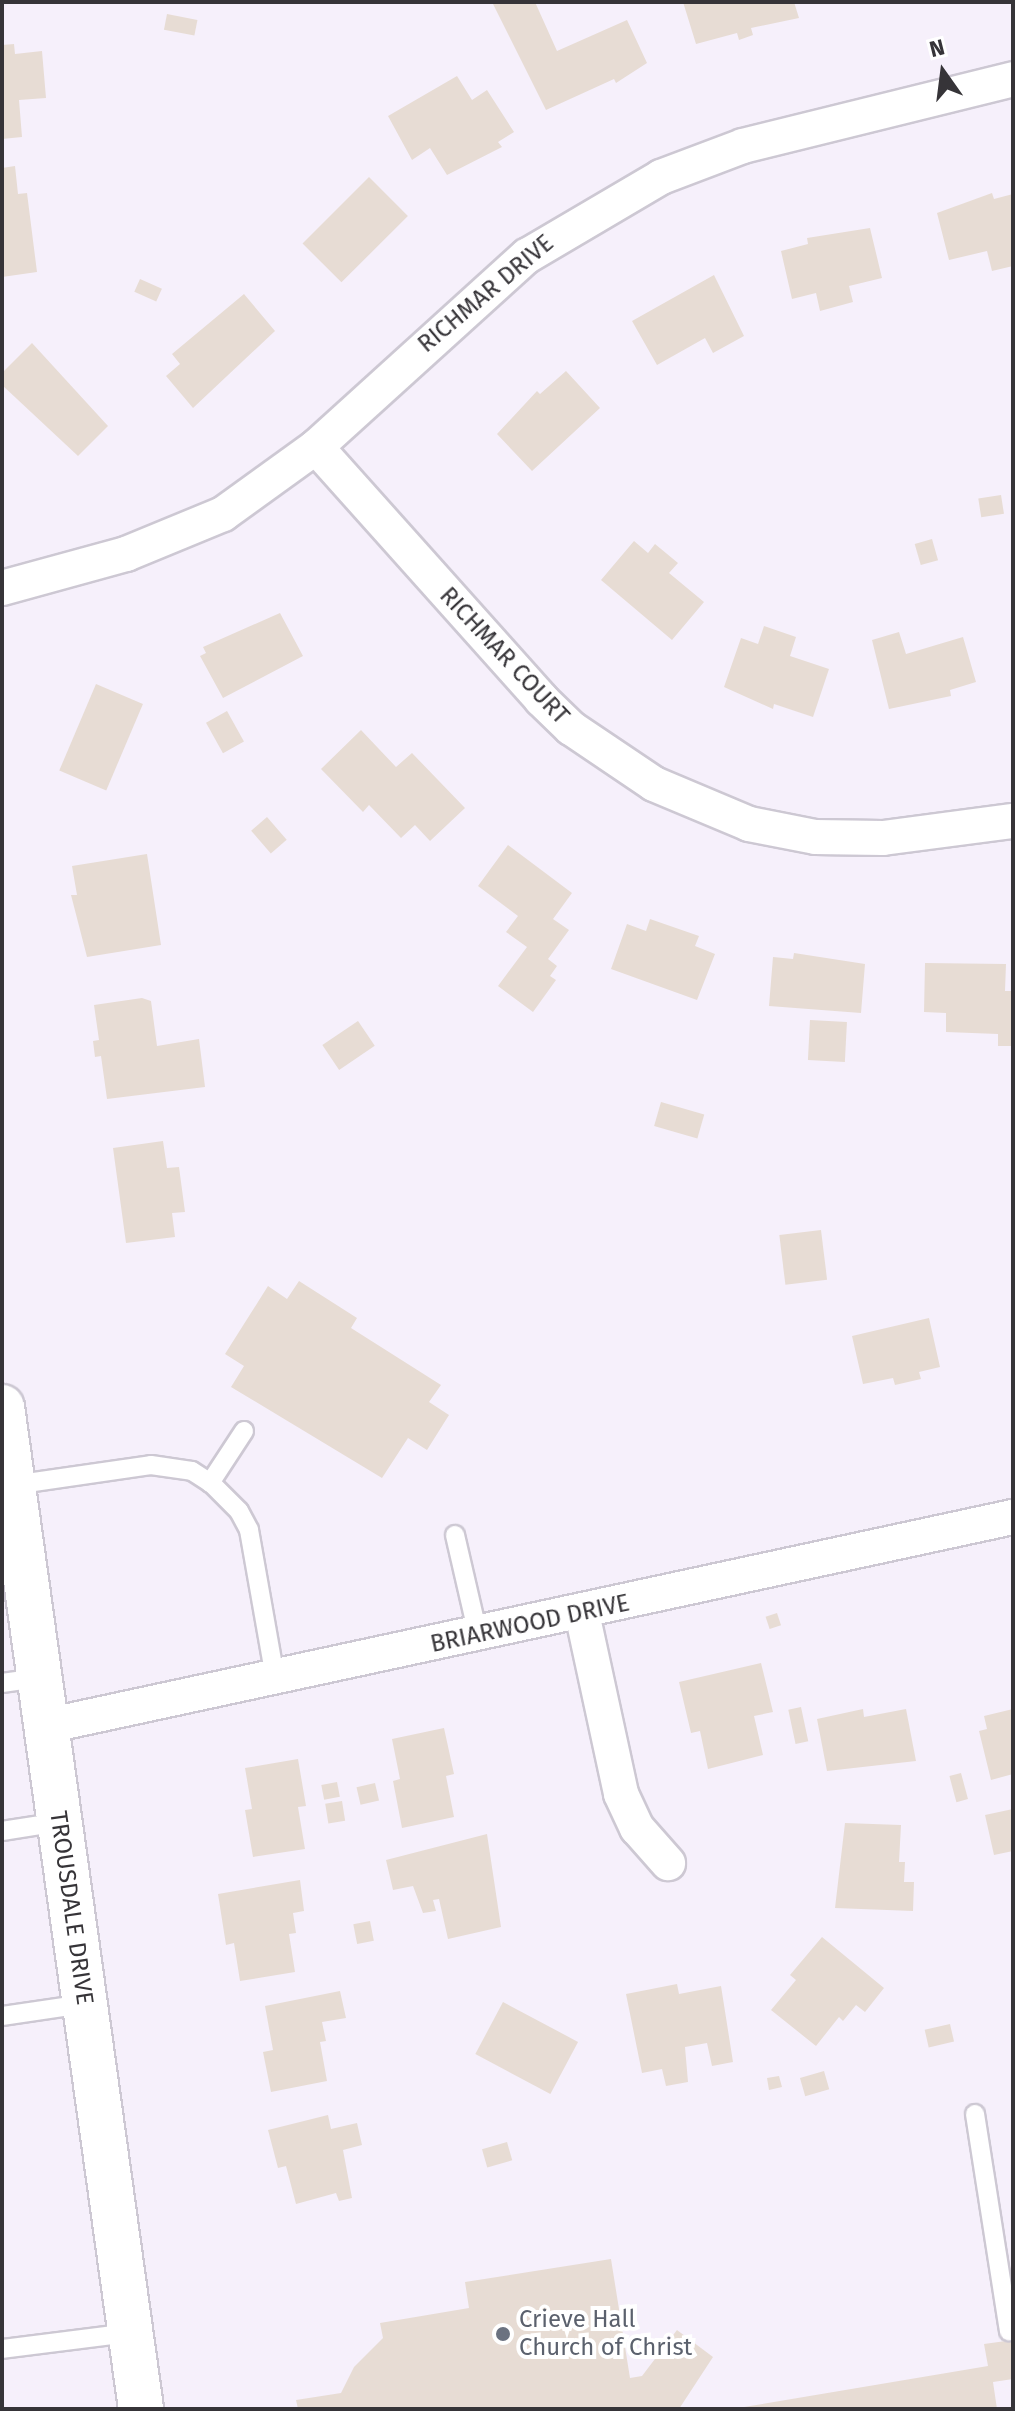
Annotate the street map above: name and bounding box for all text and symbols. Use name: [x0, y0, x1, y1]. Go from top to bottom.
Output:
north arrow: [903, 32, 983, 112]
text: N: [927, 33, 947, 63]
street label: RICHMAR DRIVE: [412, 229, 560, 359]
street label: RICHMAR COURT: [433, 582, 575, 730]
street label: BRIARWOOD DRIVE: [428, 1589, 632, 1659]
street label: TROUSDALE DRIVE: [43, 1809, 99, 2007]
place label: Crieve Hall Church of Christ: [519, 2306, 692, 2362]
marker: Crieve Hall Church of Christ: [494, 2325, 512, 2343]

